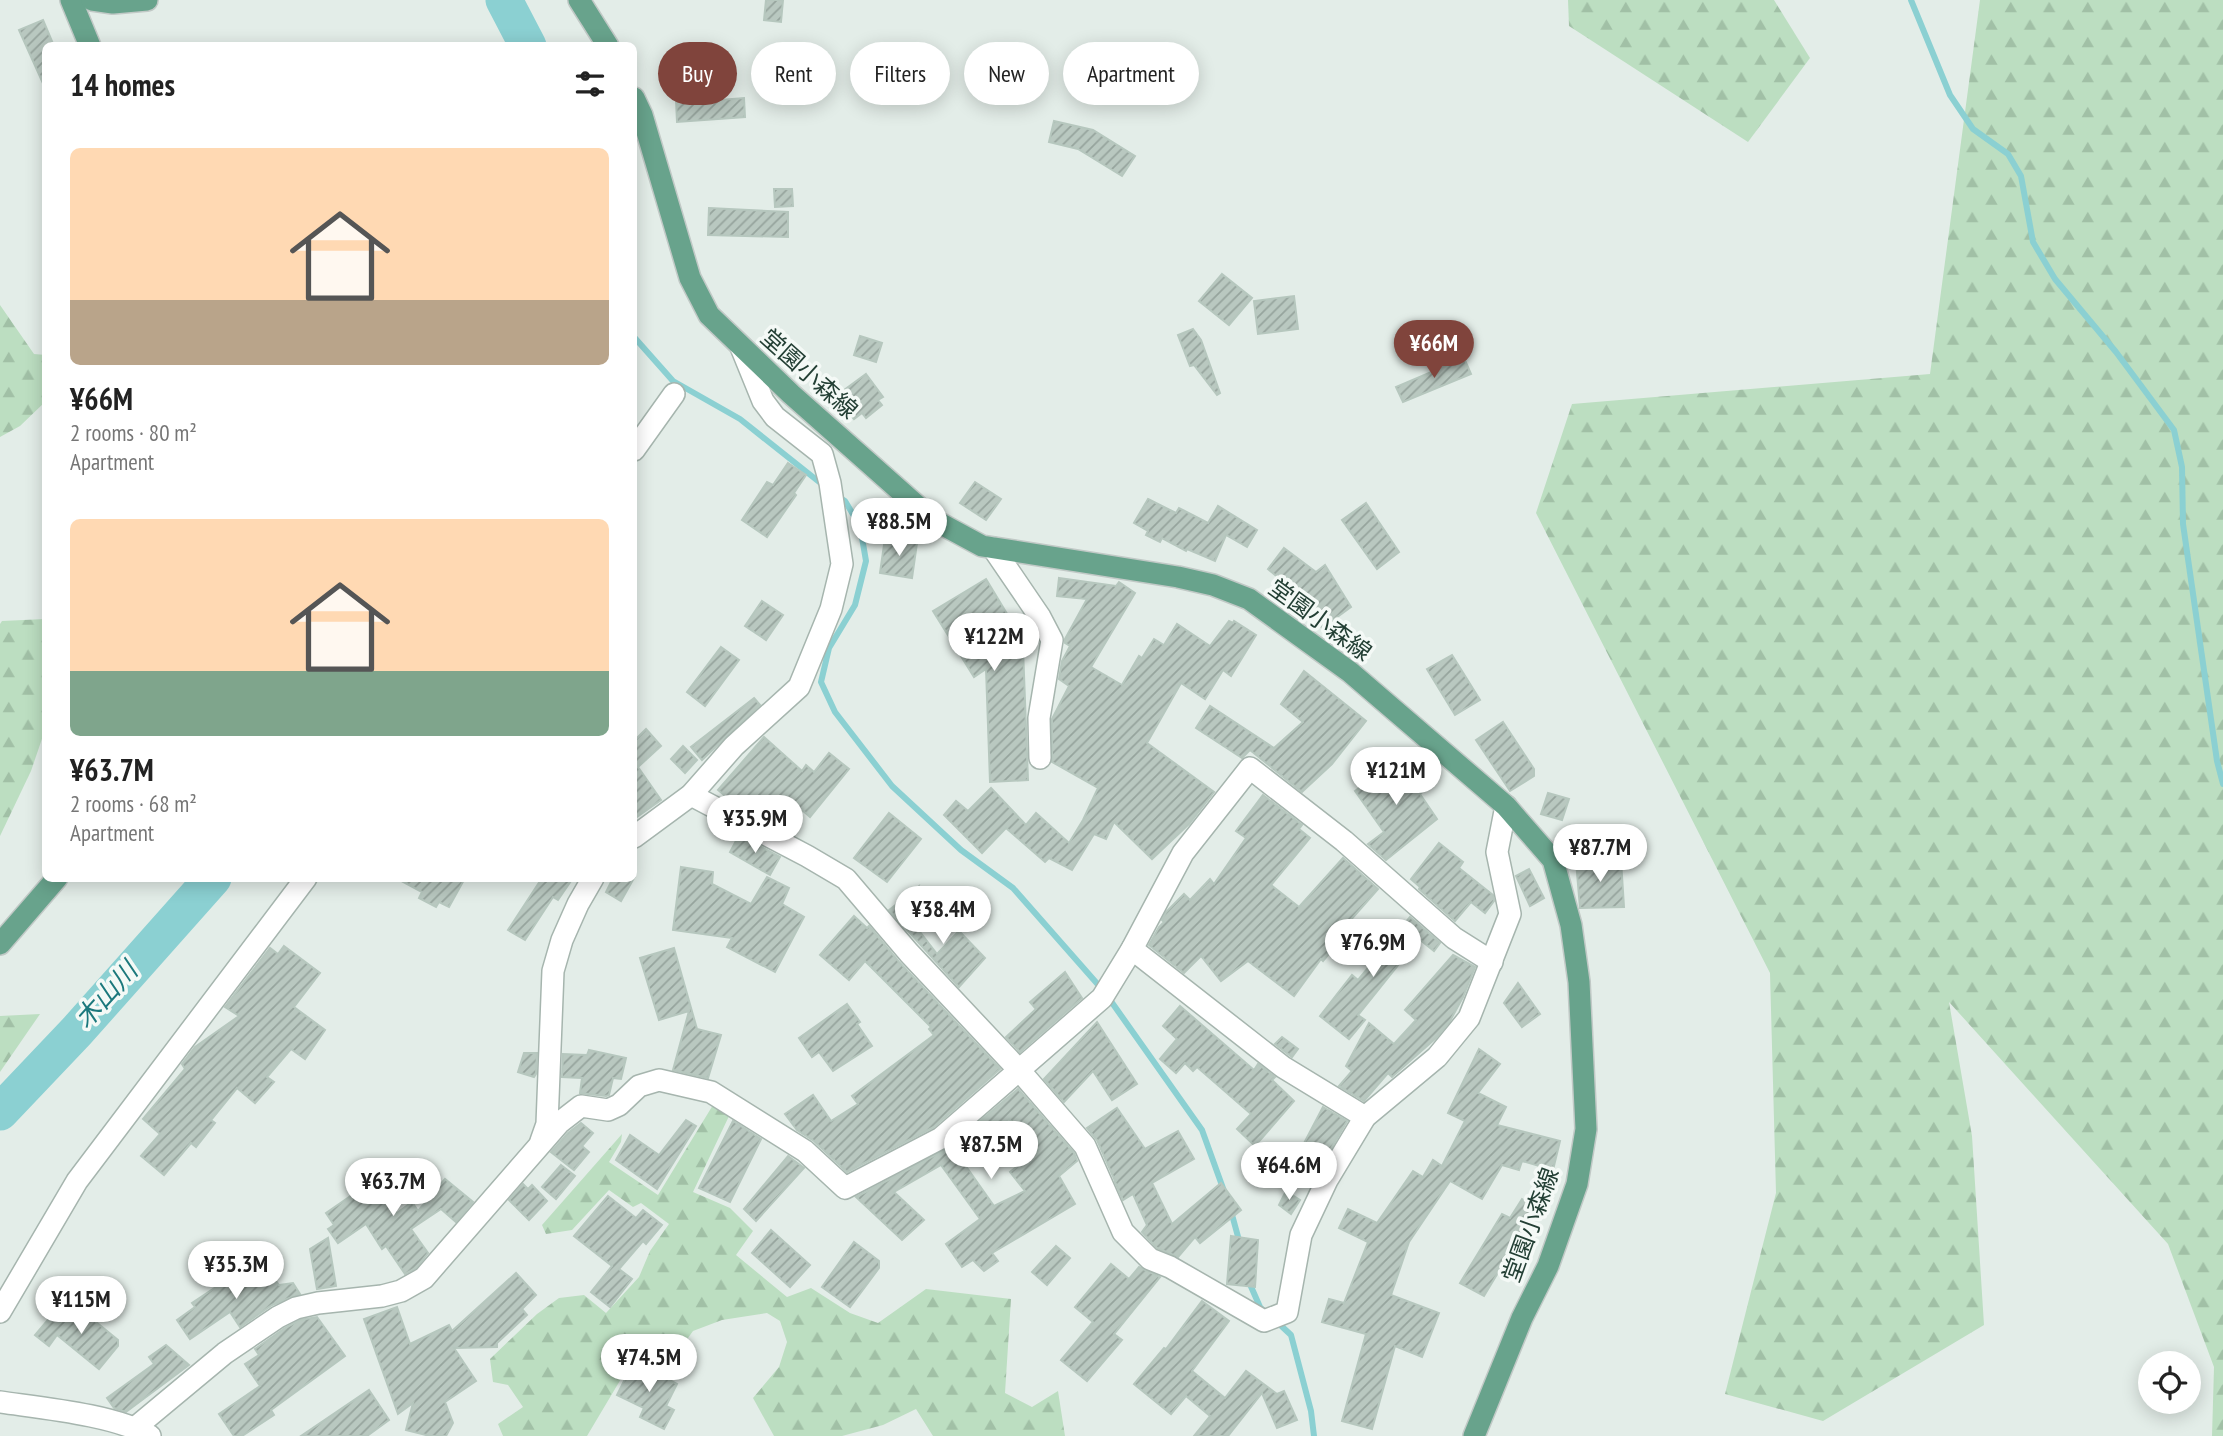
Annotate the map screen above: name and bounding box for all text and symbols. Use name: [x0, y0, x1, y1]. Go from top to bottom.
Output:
chip: Buy: [658, 42, 737, 105]
chip: Rent: [751, 42, 836, 105]
chip: Filters: [850, 42, 950, 105]
chip: New: [964, 42, 1049, 105]
chip: Apartment: [1063, 42, 1199, 105]
text: 14 homes: [70, 65, 175, 104]
icon: filters: [571, 65, 609, 103]
icon: home: [277, 193, 403, 319]
pin: ¥66M: [1393, 320, 1475, 380]
street label: 堂園小森線: [754, 322, 864, 425]
text: ¥66M: [1410, 328, 1458, 357]
text: ¥66M: [70, 379, 133, 418]
text: 2 rooms · 80 m²: [70, 418, 197, 447]
text: Apartment: [70, 447, 154, 476]
pin: ¥88.5M: [842, 498, 956, 558]
text: ¥88.5M: [867, 506, 931, 535]
icon: home: [277, 564, 403, 690]
street label: 堂園小森線: [1263, 572, 1378, 667]
pin: ¥122M: [945, 614, 1043, 673]
text: ¥122M: [964, 621, 1024, 650]
pin: ¥121M: [1347, 748, 1445, 807]
text: ¥63.7M: [70, 750, 154, 789]
text: ¥121M: [1366, 755, 1426, 784]
text: 2 rooms · 68 m²: [70, 789, 197, 818]
pin: ¥35.9M: [698, 796, 812, 855]
text: ¥35.9M: [723, 803, 787, 832]
text: Apartment: [70, 818, 154, 847]
pin: ¥87.7M: [1543, 824, 1657, 884]
text: ¥87.7M: [1569, 832, 1631, 861]
pin: ¥38.4M: [886, 886, 1000, 946]
text: ¥38.4M: [911, 894, 975, 923]
pin: ¥76.9M: [1316, 920, 1430, 979]
text: ¥76.9M: [1341, 927, 1405, 956]
water label: 木山川: [67, 952, 146, 1035]
pin: ¥87.5M: [934, 1122, 1048, 1181]
text: ¥87.5M: [960, 1129, 1022, 1158]
pin: ¥64.6M: [1232, 1142, 1346, 1202]
text: ¥64.6M: [1257, 1150, 1321, 1179]
pin: ¥63.7M: [336, 1158, 450, 1218]
street label: 堂園小森線: [1495, 1163, 1566, 1287]
text: ¥63.7M: [361, 1166, 425, 1195]
pin: ¥35.3M: [179, 1242, 293, 1301]
text: ¥35.3M: [204, 1249, 268, 1278]
pin: ¥115M: [32, 1276, 130, 1336]
text: ¥115M: [51, 1284, 111, 1313]
pin: ¥74.5M: [592, 1334, 706, 1394]
text: ¥74.5M: [617, 1342, 681, 1371]
map controls: [2138, 1351, 2201, 1414]
button: locate: [2138, 1351, 2201, 1414]

